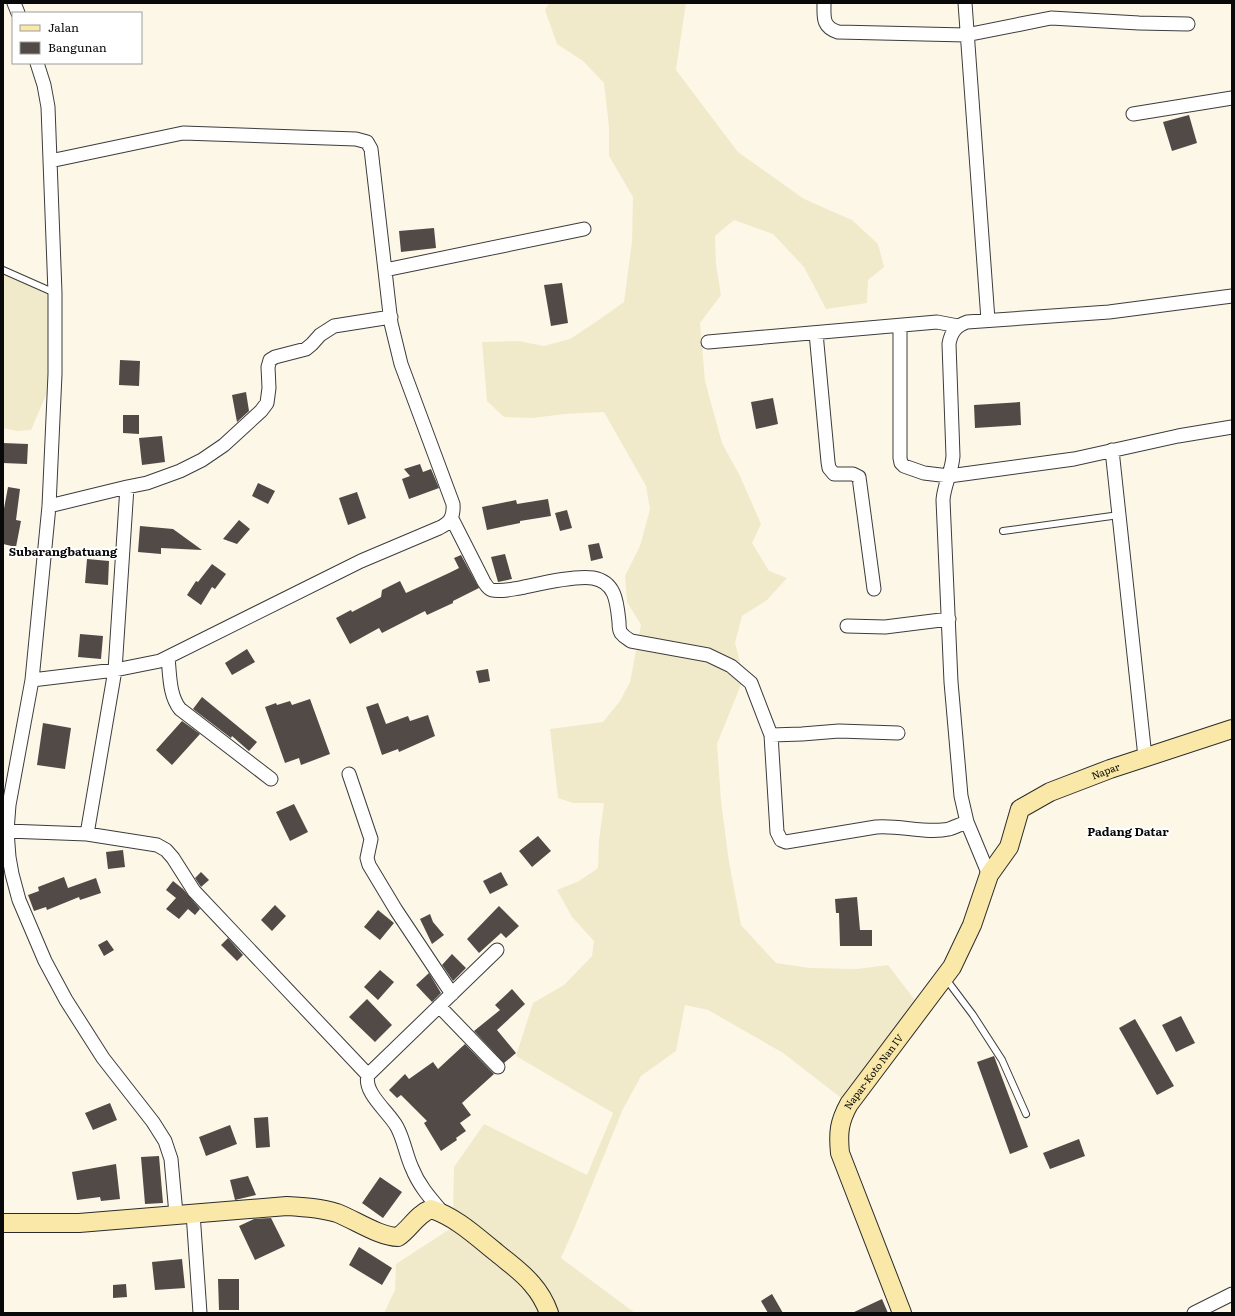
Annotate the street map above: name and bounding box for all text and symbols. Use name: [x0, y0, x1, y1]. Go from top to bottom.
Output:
legend: [12, 12, 142, 64]
text: Jalan: [48, 18, 79, 36]
text: Bangunan: [48, 38, 107, 56]
district label: Subarangbatuang: [9, 542, 118, 560]
street label: Napar: [1089, 758, 1122, 783]
district label: Padang Datar: [1087, 822, 1169, 840]
street label: Napar-Koto Nan IV: [840, 1030, 907, 1112]

